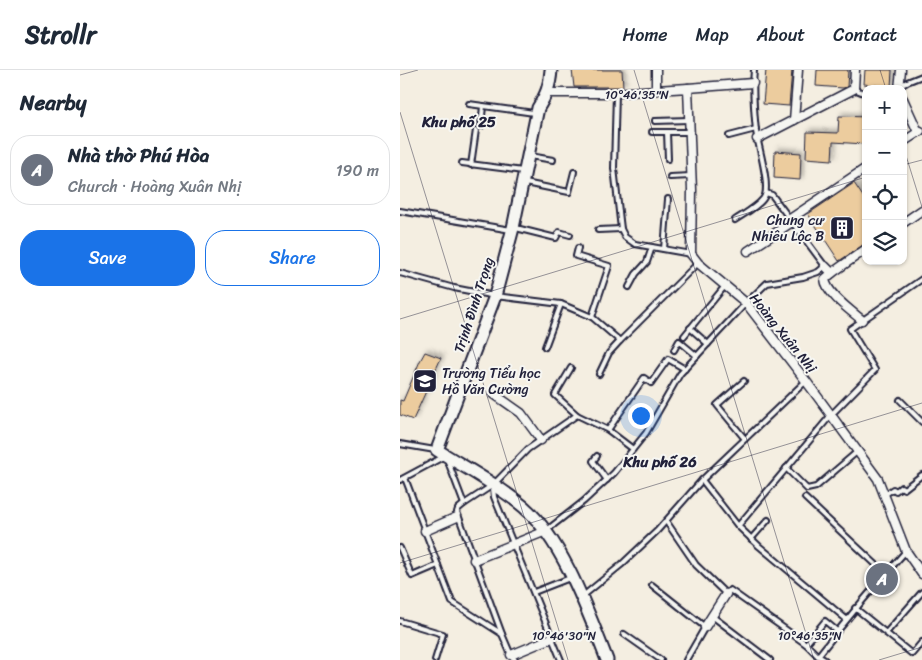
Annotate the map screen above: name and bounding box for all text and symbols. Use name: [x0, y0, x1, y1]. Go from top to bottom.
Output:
text: Strollr: [25, 14, 96, 56]
text: Home: [623, 19, 668, 51]
text: Map: [696, 19, 729, 51]
text: About: [757, 19, 805, 51]
text: Contact: [833, 19, 897, 51]
text: Nearby: [20, 84, 86, 122]
text: 10°46'35"N: [605, 84, 670, 106]
map controls: [862, 85, 907, 265]
button: +: [862, 85, 907, 130]
district label: Khu phố 25: [421, 109, 496, 135]
button: −: [862, 130, 907, 175]
text: Nhà thờ Phú Hòa: [68, 139, 209, 172]
text: A: [32, 156, 42, 185]
text: 190 m: [336, 156, 379, 185]
text: Church · Hoàng Xuân Nhị: [68, 172, 241, 201]
button: locate: [862, 175, 907, 220]
place label: Chung cư Nhiêu Lộc B: [752, 208, 825, 249]
building icon: Chung cư Nhiêu Lộc B: [829, 215, 855, 241]
button: layers: [862, 220, 907, 265]
button: Save: [20, 230, 195, 286]
button: Share: [205, 230, 380, 286]
street label: Trịnh Đình Trọng: [447, 254, 501, 356]
street label: Hoàng Xuân Nhị: [743, 287, 824, 379]
place label: Trường Tiểu học Hồ Văn Cường: [442, 361, 541, 402]
school or university icon: Trường Tiểu học Hồ Văn Cường: [412, 368, 438, 394]
your location: [628, 403, 654, 429]
district label: Khu phố 26: [622, 449, 697, 475]
pin: A: [866, 560, 898, 598]
text: 10°46'30"N: [532, 625, 597, 647]
text: 10°46'35"N: [778, 625, 843, 647]

